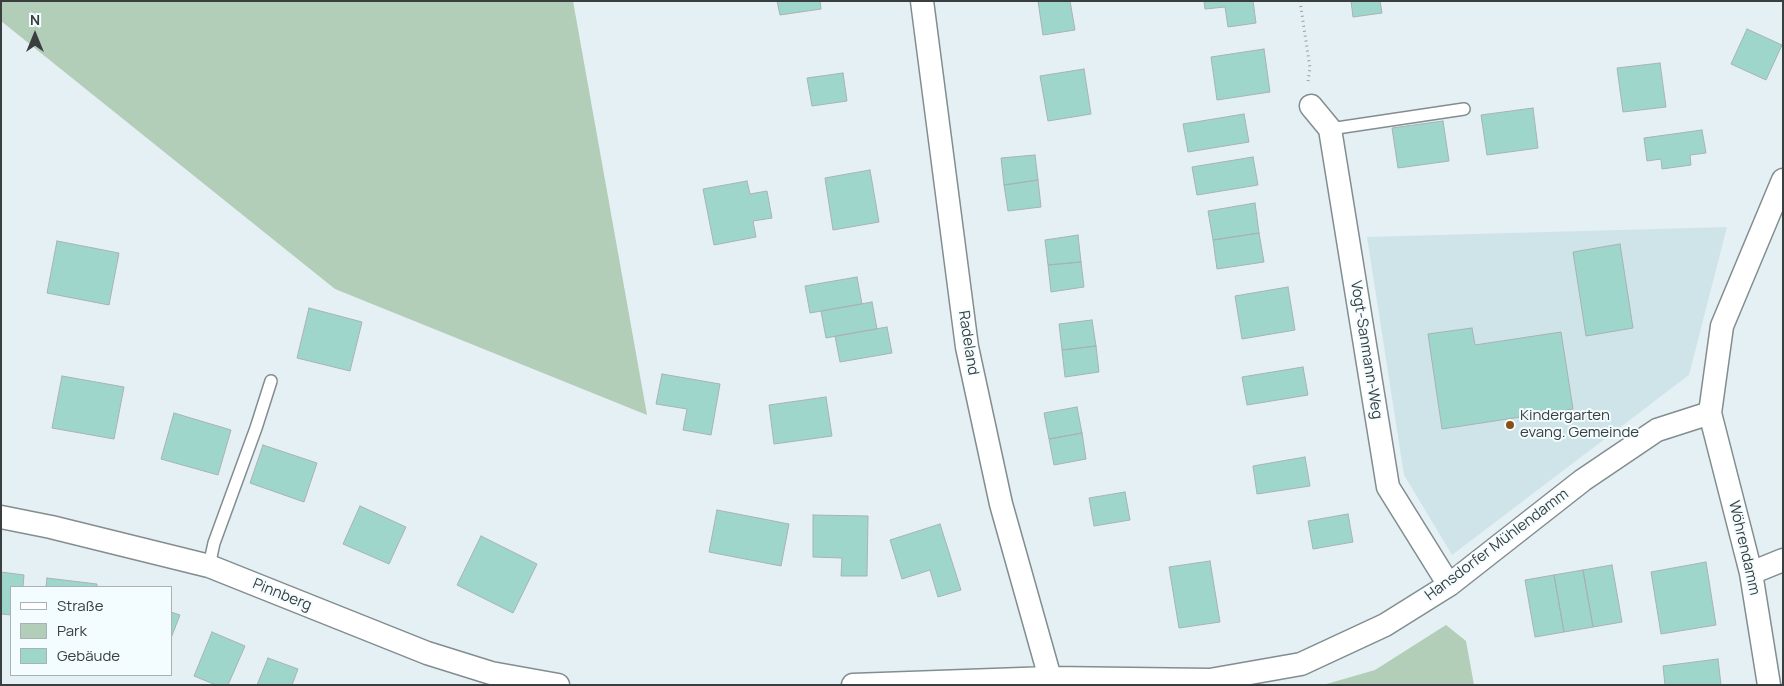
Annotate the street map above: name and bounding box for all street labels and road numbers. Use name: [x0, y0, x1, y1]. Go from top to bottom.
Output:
street label: Vogt-Sanmann-Weg: [1346, 279, 1386, 421]
street label: Radeland: [954, 309, 982, 377]
street label: Hansdorfer Mühlendamm: [1422, 485, 1572, 605]
street label: Wöhrendamm: [1724, 499, 1764, 597]
street label: Pinnberg: [250, 575, 314, 615]

